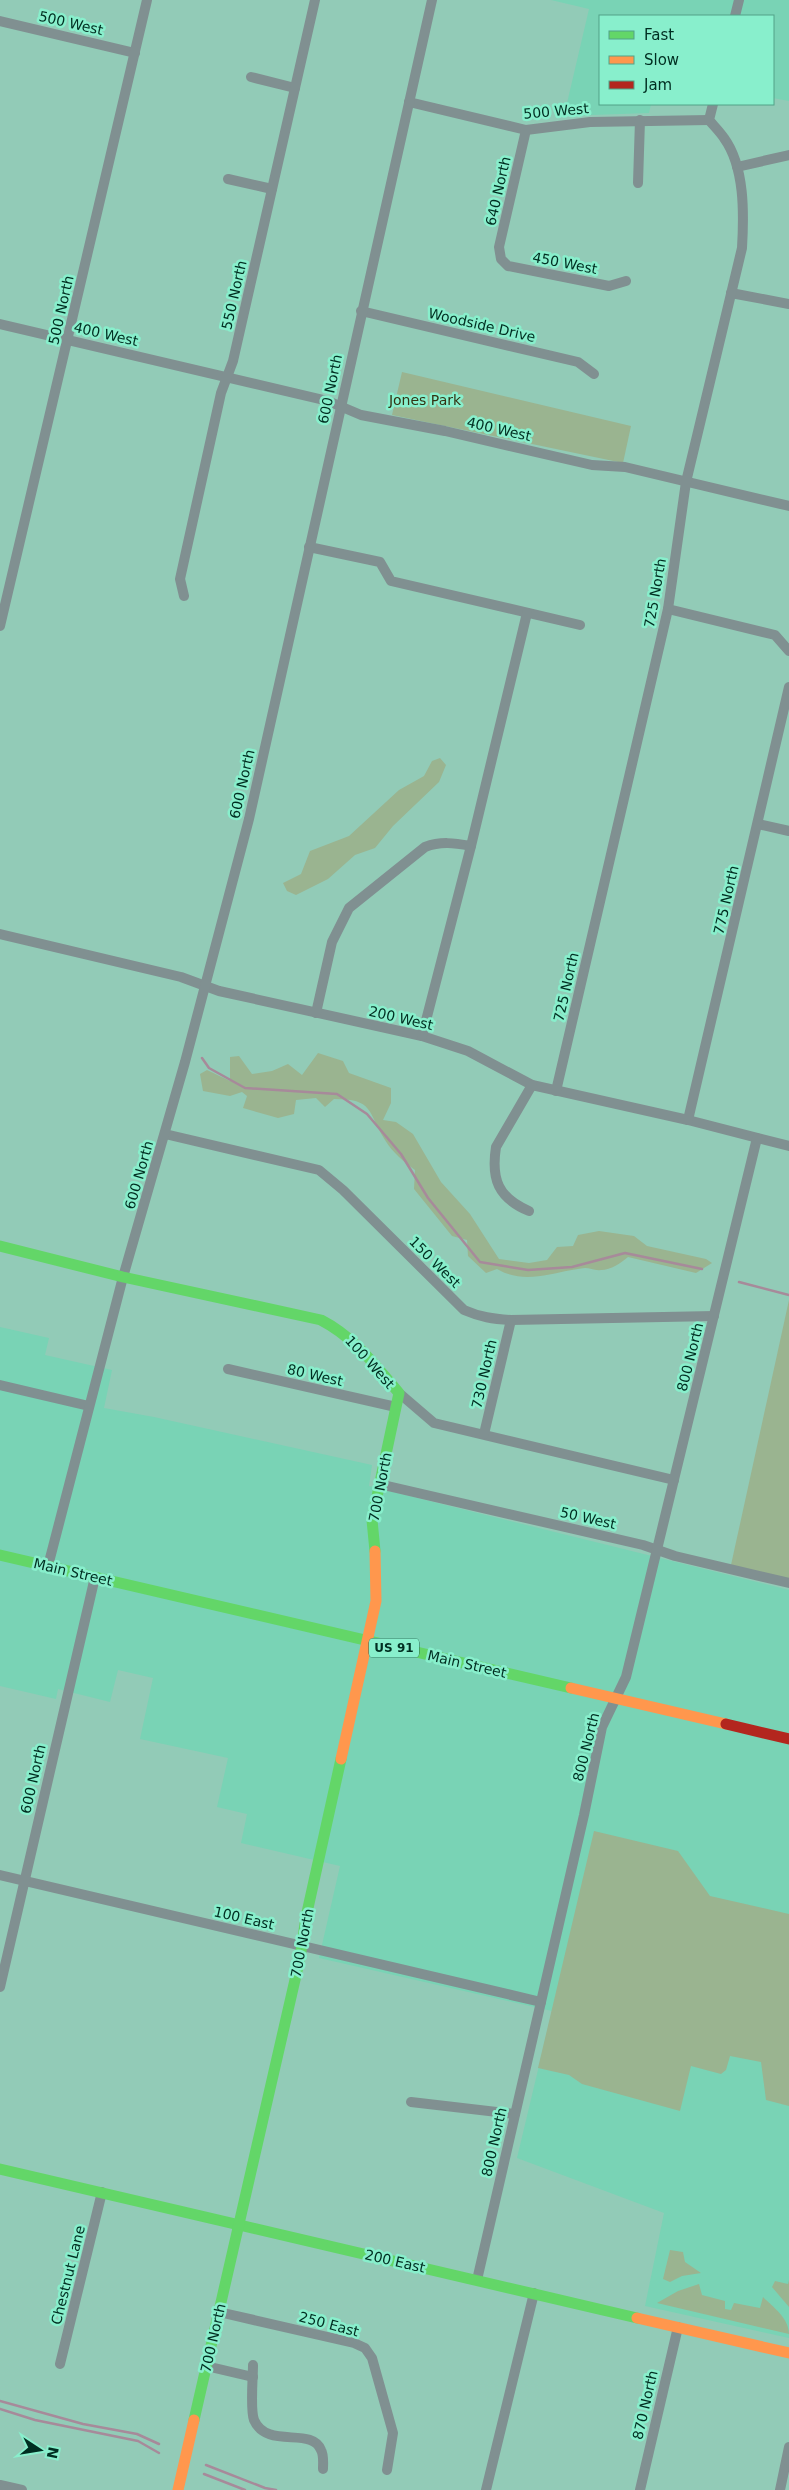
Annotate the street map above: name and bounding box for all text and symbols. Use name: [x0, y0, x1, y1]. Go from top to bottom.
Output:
street label: 500 West: [37, 8, 105, 38]
legend: [599, 15, 774, 105]
text: Fast: [644, 26, 674, 44]
text: Slow: [644, 51, 679, 69]
text: Jam: [643, 76, 672, 94]
street label: 500 West: [523, 100, 590, 122]
street label: 640 North: [482, 155, 514, 227]
street label: 450 West: [531, 249, 599, 277]
street label: 550 North: [218, 259, 250, 331]
street label: 500 North: [45, 274, 77, 346]
street label: Woodside Drive: [427, 305, 537, 345]
street label: 400 West: [72, 319, 140, 349]
street label: 600 North: [315, 353, 345, 425]
park label: Jones Park: [388, 392, 462, 408]
street label: 400 West: [465, 414, 533, 444]
street label: 725 North: [641, 557, 669, 629]
street label: 600 North: [226, 748, 258, 820]
street label: 775 North: [710, 864, 742, 936]
street label: 725 North: [550, 951, 582, 1023]
street label: 200 West: [367, 1003, 435, 1033]
street label: 600 North: [122, 1139, 156, 1211]
street label: 150 West: [406, 1233, 464, 1291]
street label: 800 North: [674, 1321, 706, 1393]
street label: 100 West: [342, 1332, 398, 1392]
street label: 730 North: [468, 1338, 500, 1410]
street label: 80 West: [286, 1361, 345, 1389]
street label: 700 North: [365, 1451, 395, 1523]
street label: 50 West: [559, 1504, 618, 1532]
street label: Main Street: [32, 1555, 114, 1589]
road number: US 91: [369, 1639, 419, 1658]
street label: Main Street: [426, 1647, 508, 1681]
street label: 800 North: [570, 1711, 602, 1783]
street label: 600 North: [17, 1743, 49, 1815]
street label: 100 East: [212, 1903, 276, 1933]
street label: 700 North: [287, 1907, 317, 1979]
street label: 800 North: [478, 2106, 510, 2178]
street label: Chestnut Lane: [48, 2224, 88, 2326]
street label: 200 East: [363, 2246, 427, 2276]
street label: 700 North: [197, 2302, 229, 2374]
street label: 250 East: [297, 2308, 361, 2340]
street label: 870 North: [629, 2369, 661, 2441]
north arrow: [15, 2425, 65, 2475]
text: N: [44, 2445, 62, 2460]

